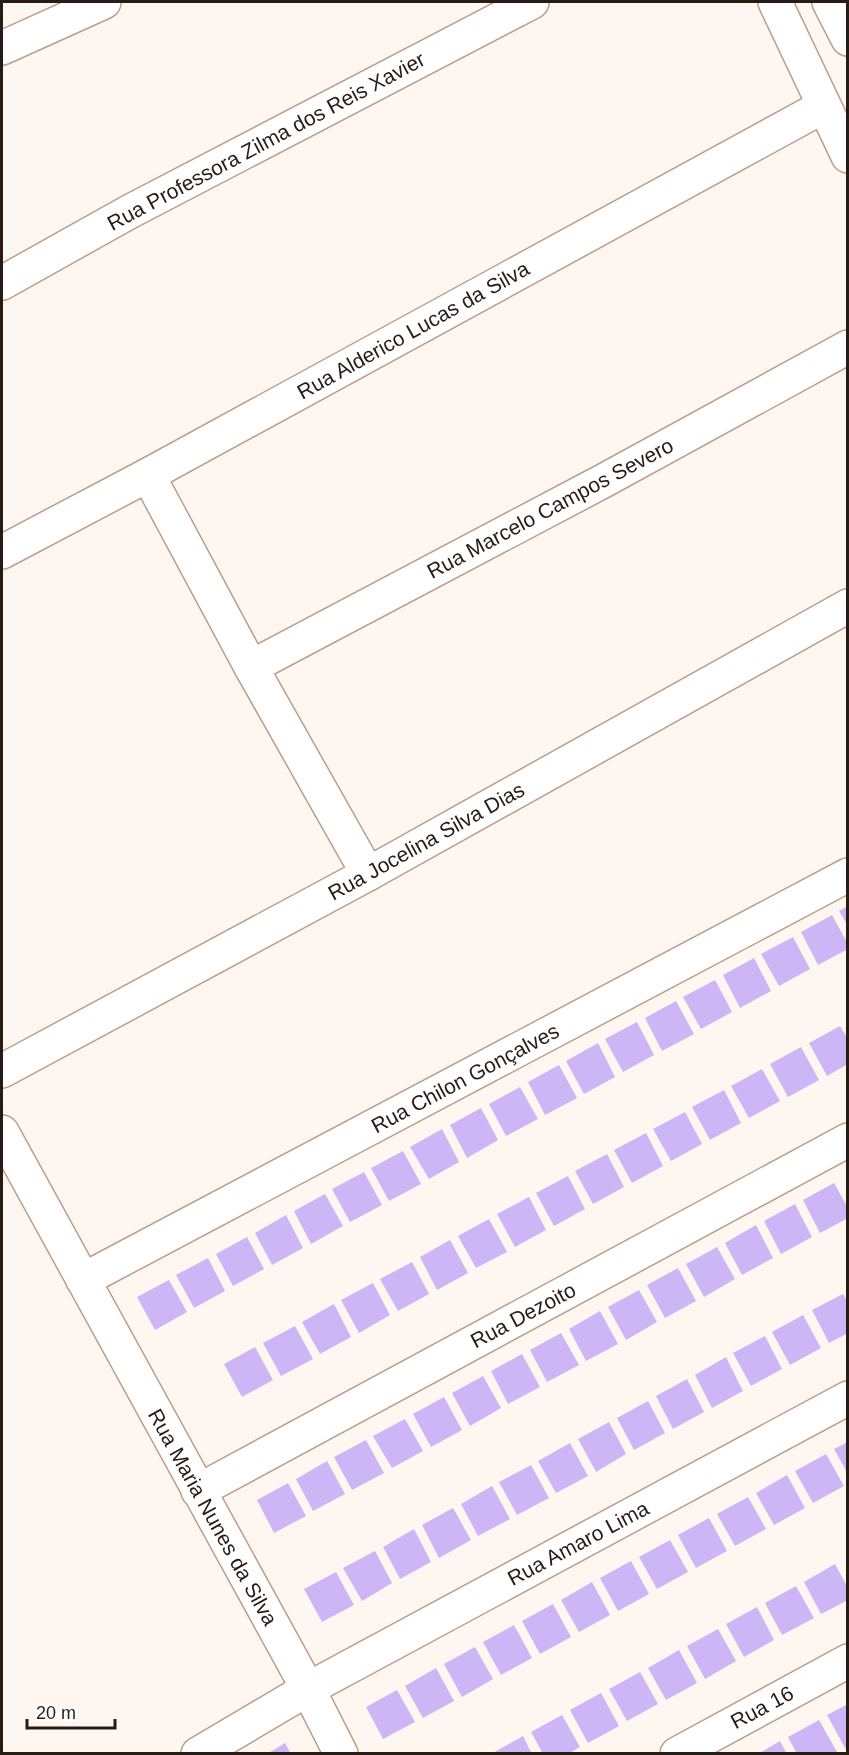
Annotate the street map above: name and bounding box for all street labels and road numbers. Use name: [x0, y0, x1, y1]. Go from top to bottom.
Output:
street label: Rua Professora Zilma dos Reis Xavier: [103, 47, 429, 235]
street label: Rua Alderico Lucas da Silva: [293, 256, 533, 403]
street label: Rua Marcelo Campos Severo: [423, 433, 677, 583]
street label: Rua Jocelina Silva Dias: [324, 777, 528, 905]
street label: Rua Chilon Gonçalves: [367, 1019, 563, 1137]
street label: Rua Dezoito: [467, 1278, 579, 1352]
street label: Rua Maria Nunes da Silva: [144, 1405, 282, 1630]
street label: Rua Amaro Lima: [504, 1496, 653, 1590]
street label: Rua 16: [727, 1681, 797, 1733]

